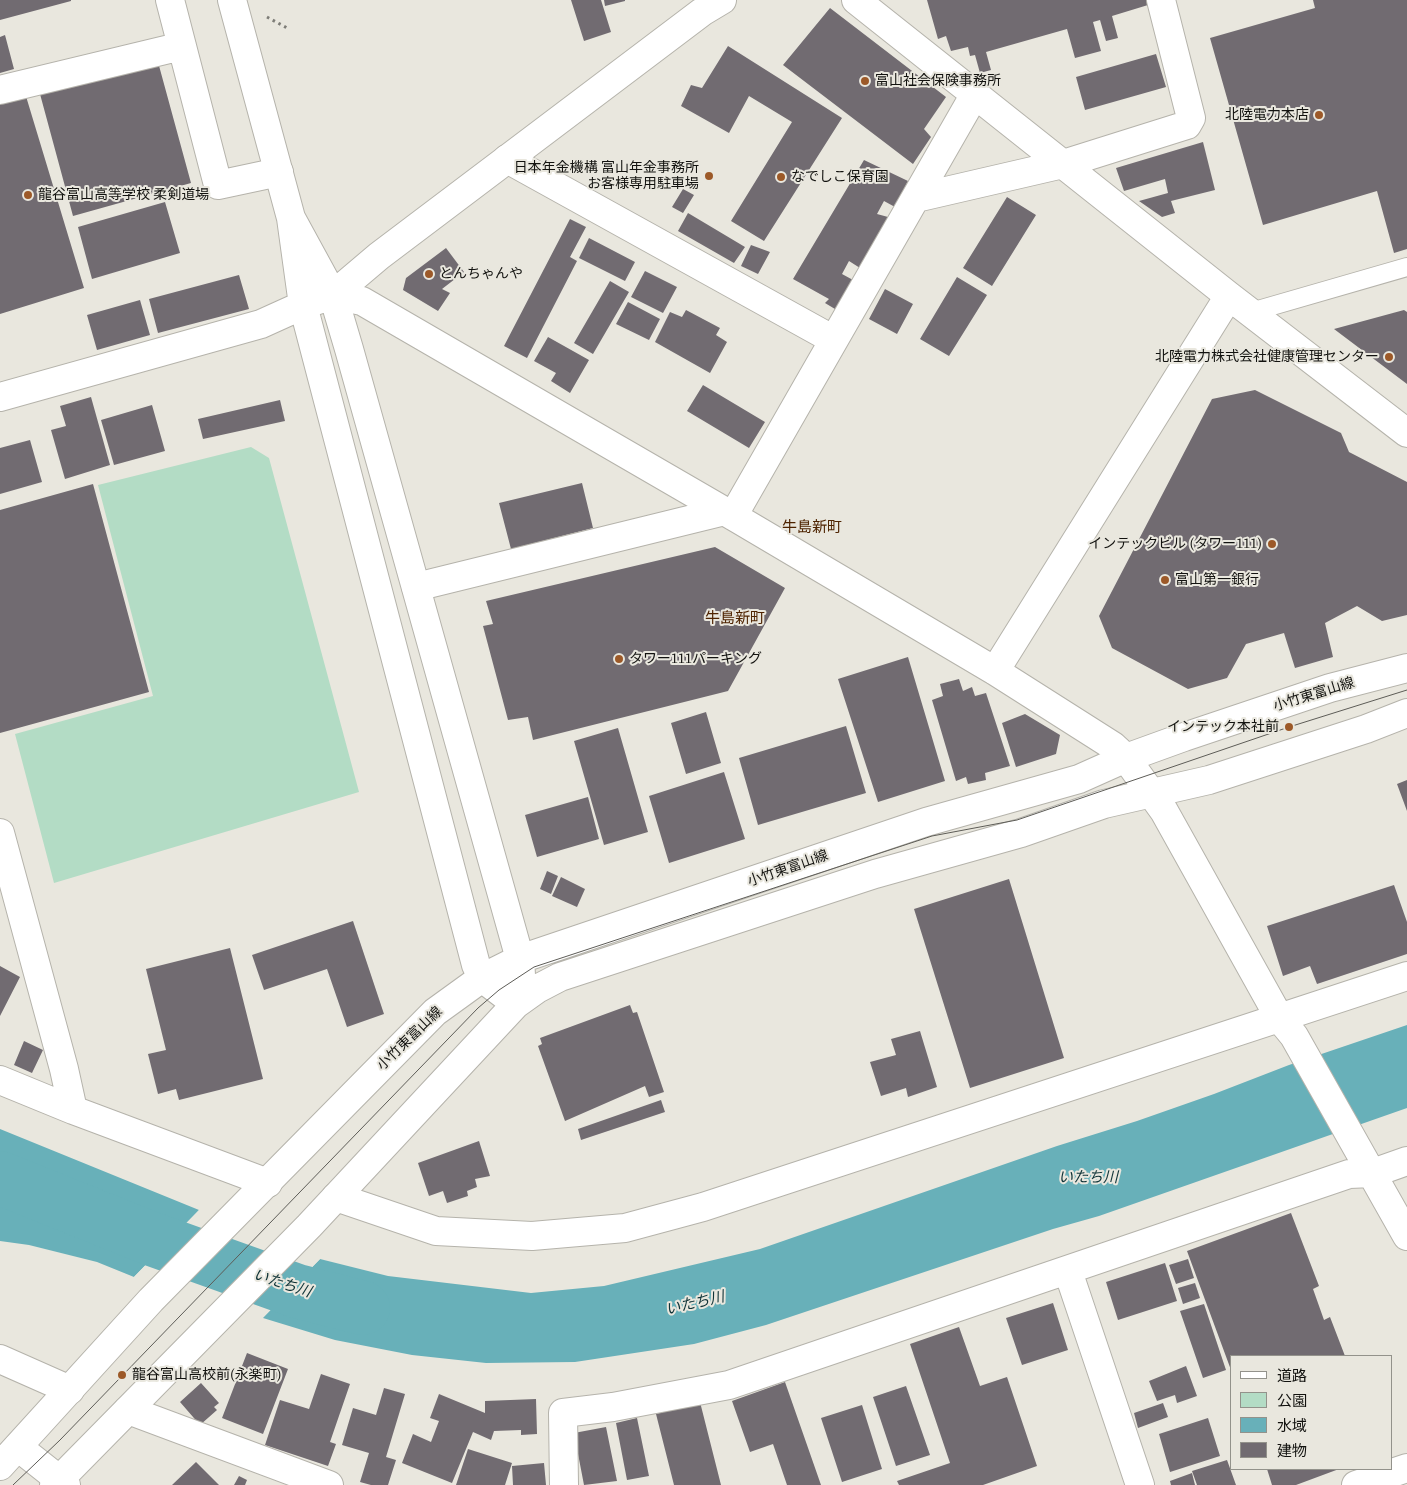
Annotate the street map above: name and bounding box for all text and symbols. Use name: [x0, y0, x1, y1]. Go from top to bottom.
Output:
place label: 富山社会保険事務所: [875, 73, 1001, 89]
marker: 富山社会保険事務所: [859, 75, 871, 87]
place label: 北陸電力本店: [1225, 107, 1309, 123]
marker: 北陸電力本店: [1313, 109, 1325, 121]
place label: 日本年金機構 富山年金事務所 お客様専用駐車場: [514, 160, 699, 192]
place label: なでしこ保育園: [791, 169, 889, 185]
marker: 日本年金機構 富山年金事務所 お客様専用駐車場: [703, 170, 715, 182]
marker: なでしこ保育園: [775, 171, 787, 183]
place label: 龍谷富山高等学校 柔剣道場: [38, 187, 209, 203]
marker: 龍谷富山高等学校 柔剣道場: [22, 189, 34, 201]
place label: とんちゃんや: [439, 266, 523, 282]
marker: とんちゃんや: [423, 268, 435, 280]
place label: 北陸電力株式会社健康管理センター: [1155, 349, 1379, 365]
marker: 北陸電力株式会社健康管理センター: [1383, 351, 1395, 363]
district label: 牛島新町: [782, 519, 842, 537]
place label: インテックビル (タワー111): [1088, 536, 1262, 552]
marker: インテックビル (タワー111): [1266, 538, 1278, 550]
place label: 富山第一銀行: [1175, 572, 1259, 588]
marker: 富山第一銀行: [1159, 574, 1171, 586]
district label: 牛島新町: [705, 610, 765, 628]
place label: タワー111パーキング: [629, 651, 762, 667]
marker: タワー111パーキング: [613, 653, 625, 665]
street label: 小竹東富山線: [1271, 675, 1357, 715]
place label: インテック本社前: [1167, 719, 1279, 735]
marker: インテック本社前: [1283, 721, 1295, 733]
street label: 小竹東富山線: [746, 847, 830, 891]
street label: 小竹東富山線: [374, 1004, 446, 1074]
water label: いたち川: [1058, 1169, 1118, 1187]
water label: いたち川: [251, 1266, 313, 1302]
water label: いたち川: [664, 1288, 726, 1320]
legend: [1230, 1355, 1392, 1470]
text: 道路: [1277, 1365, 1307, 1386]
place label: 龍谷富山高校前(永楽町): [132, 1367, 281, 1383]
marker: 龍谷富山高校前(永楽町): [116, 1369, 128, 1381]
text: 公園: [1277, 1390, 1307, 1411]
text: 水域: [1277, 1415, 1307, 1436]
text: 建物: [1277, 1440, 1307, 1461]

